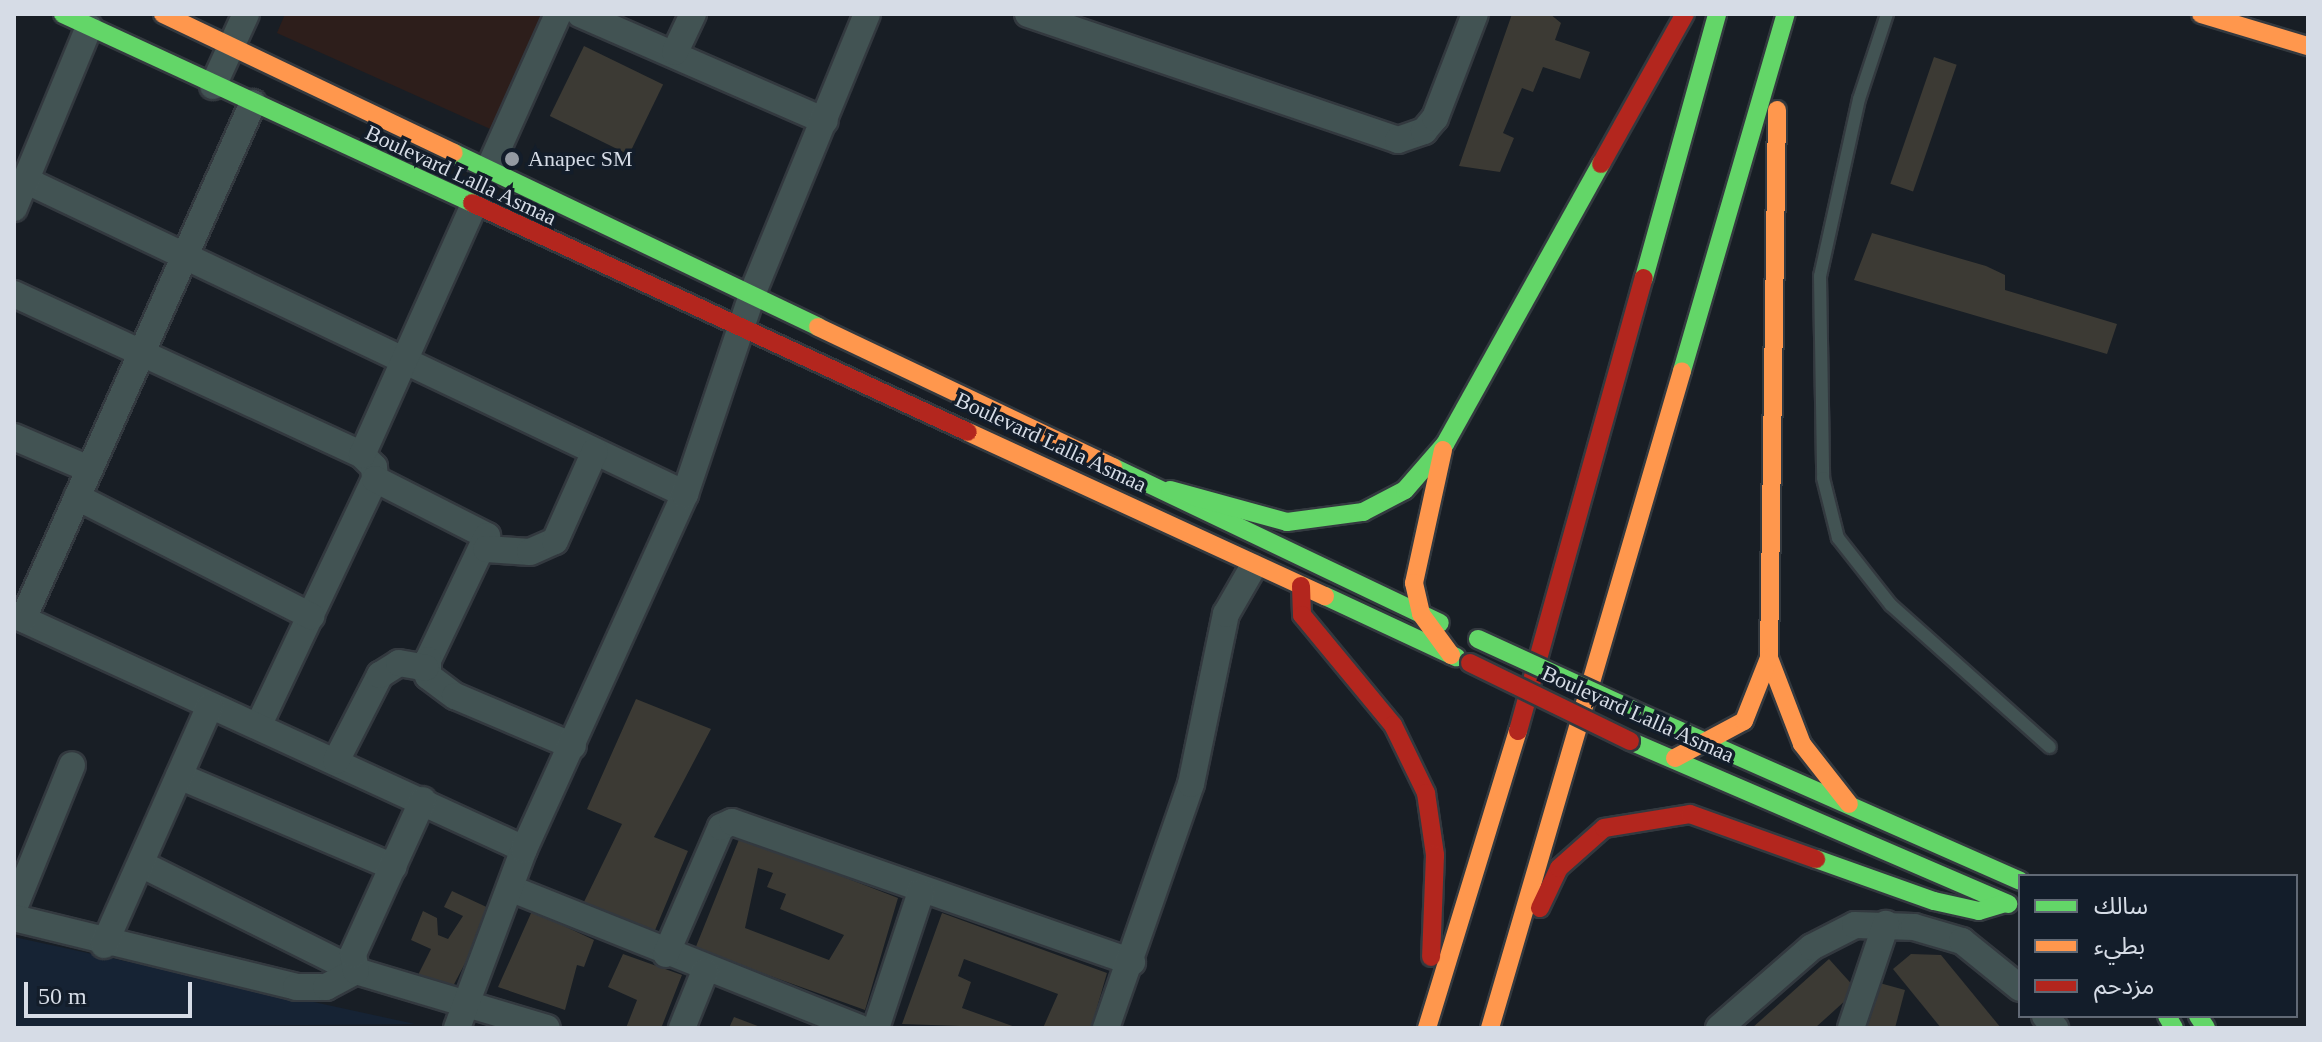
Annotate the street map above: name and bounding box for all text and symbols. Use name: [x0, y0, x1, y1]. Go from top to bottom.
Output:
street label: Boulevard Lalla Asmaa: [361, 119, 561, 231]
place label: Anapec SM: [528, 146, 632, 172]
marker: Anapec SM: [503, 150, 521, 168]
street label: Boulevard Lalla Asmaa: [951, 386, 1151, 498]
street label: Boulevard Lalla Asmaa: [1537, 659, 1739, 769]
legend: [2018, 874, 2298, 1018]
text: سالك: [2094, 893, 2148, 919]
text: بطيء: [2094, 933, 2145, 959]
scale bar: [28, 966, 196, 1016]
text: مزدحم: [2094, 973, 2154, 999]
text: 50 m: [38, 983, 87, 1009]

